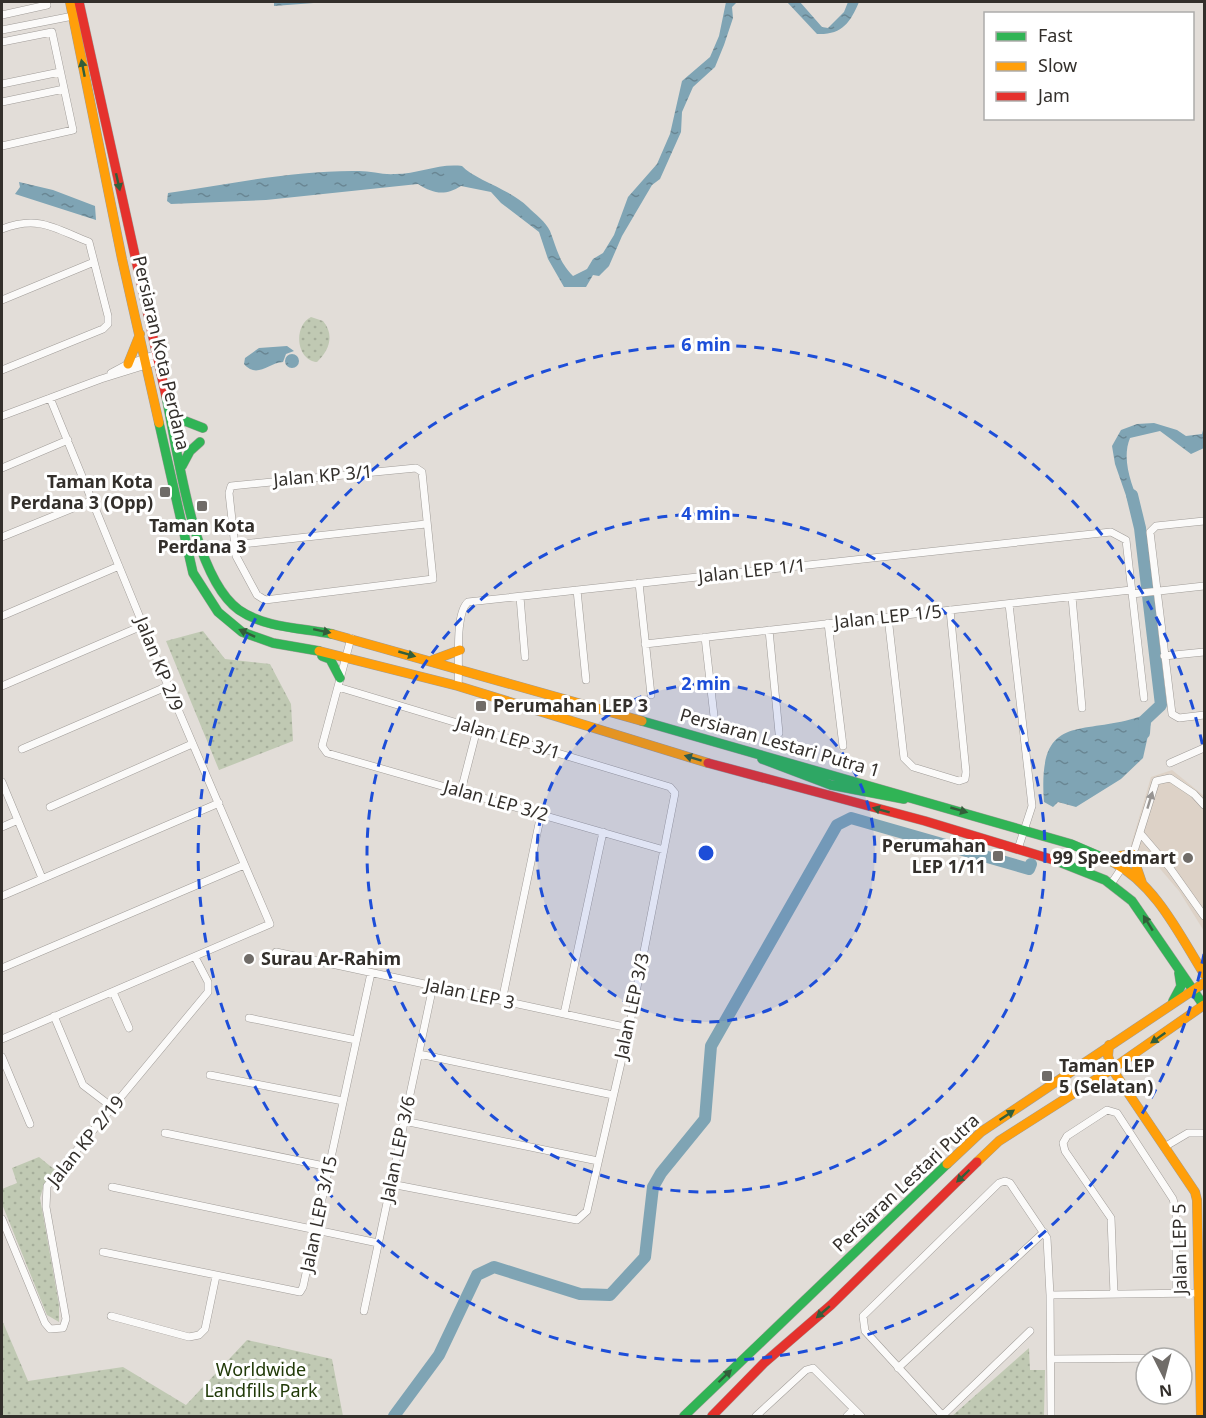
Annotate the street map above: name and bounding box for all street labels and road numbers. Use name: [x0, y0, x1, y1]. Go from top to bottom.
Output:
street label: Persiaran Kota Perdana: [128, 253, 196, 452]
street label: Jalan KP 3/1: [270, 459, 374, 491]
street label: Jalan LEP 1/1: [695, 552, 807, 588]
street label: Jalan LEP 1/5: [831, 598, 943, 634]
street label: Jalan KP 2/9: [129, 611, 190, 714]
street label: Persiaran Lestari Putra 1: [677, 702, 883, 782]
street label: Jalan LEP 3/1: [451, 709, 563, 764]
street label: Jalan LEP 3/2: [439, 773, 551, 826]
street label: Jalan LEP 3/3: [608, 951, 654, 1063]
street label: Jalan LEP 3: [421, 971, 517, 1014]
street label: Jalan KP 2/19: [40, 1090, 129, 1192]
street label: Jalan LEP 3/6: [374, 1094, 420, 1206]
street label: Persiaran Lestari Putra: [827, 1108, 984, 1257]
street label: Jalan LEP 3/15: [294, 1154, 342, 1276]
street label: Jalan LEP 5: [1166, 1203, 1192, 1297]

